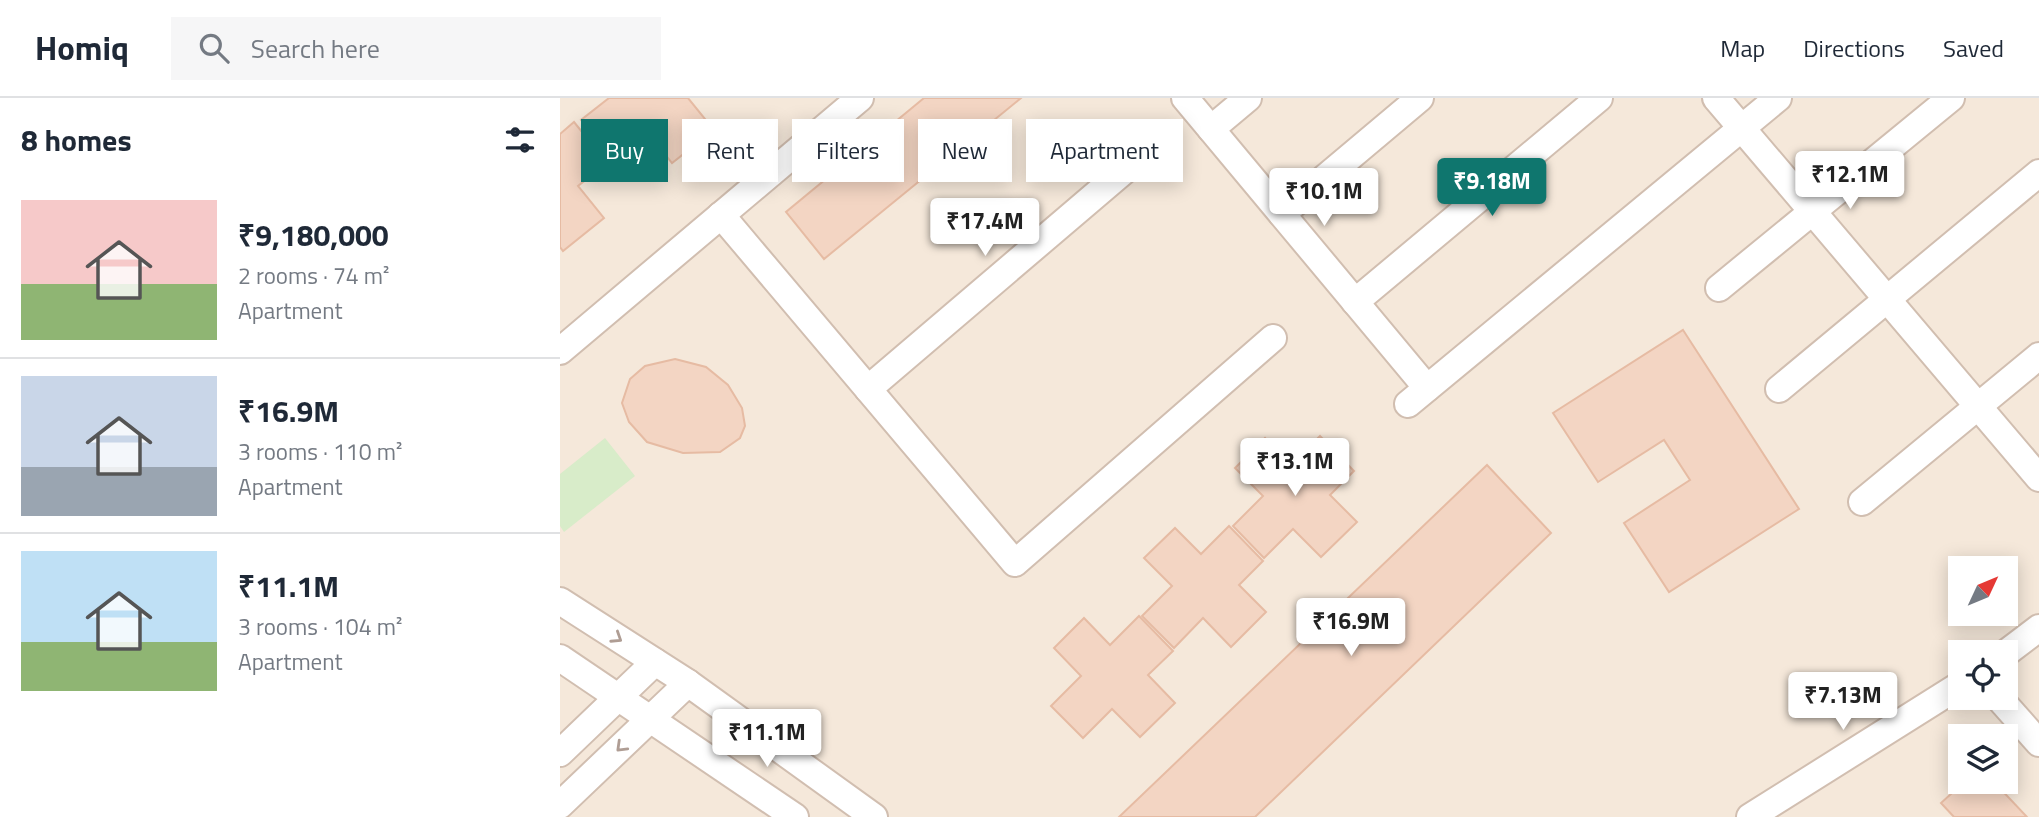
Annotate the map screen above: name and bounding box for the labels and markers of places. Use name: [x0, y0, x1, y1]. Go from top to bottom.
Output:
pin: ₹12.1M: [1793, 152, 1907, 211]
pin: ₹9.18M: [1435, 158, 1549, 218]
pin: ₹10.1M: [1267, 169, 1381, 228]
pin: ₹17.4M: [928, 198, 1042, 258]
pin: ₹13.1M: [1238, 438, 1352, 498]
pin: ₹16.9M: [1294, 598, 1408, 658]
pin: ₹7.13M: [1786, 672, 1900, 732]
pin: ₹11.1M: [710, 710, 824, 769]

